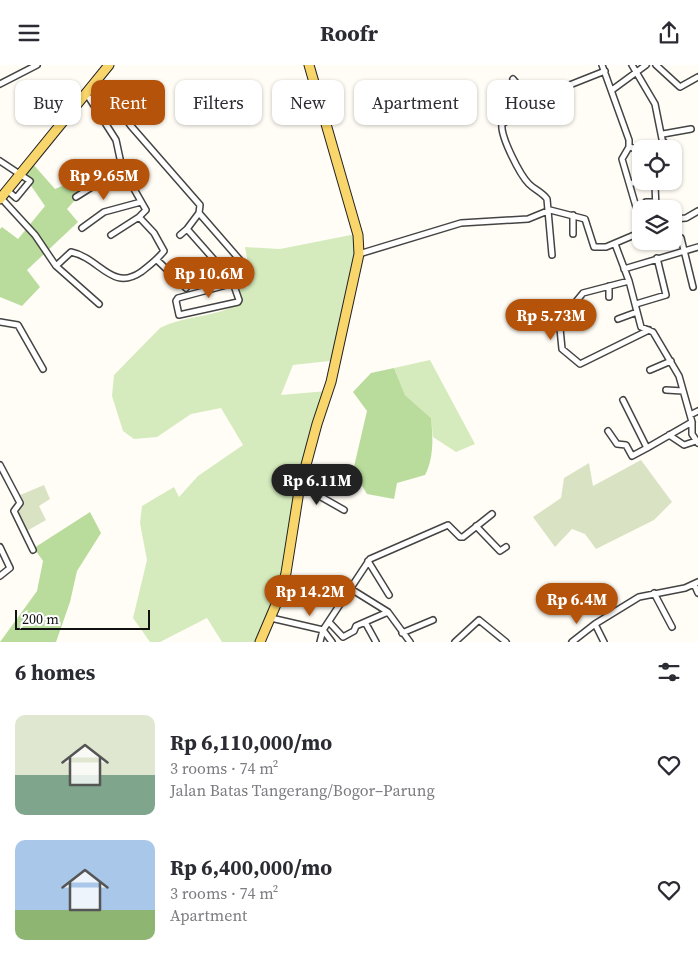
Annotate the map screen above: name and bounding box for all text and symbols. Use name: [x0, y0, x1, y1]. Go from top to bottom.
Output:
text: Roofr: [320, 18, 378, 48]
icon: menu: [15, 19, 43, 47]
icon: share: [655, 19, 683, 47]
chip: Buy: [15, 80, 81, 125]
chip: Rent: [91, 80, 165, 125]
chip: Filters: [175, 80, 262, 125]
chip: New: [272, 80, 344, 125]
chip: Apartment: [354, 80, 477, 125]
chip: House: [487, 80, 574, 125]
map controls: [632, 140, 682, 250]
button: locate: [632, 140, 682, 190]
pin: Rp 9.65M: [52, 159, 156, 201]
text: Rp 9.65M: [69, 164, 139, 186]
button: layers: [632, 200, 682, 250]
pin: Rp 10.6M: [157, 257, 261, 299]
text: Rp 10.6M: [174, 262, 244, 284]
pin: Rp 5.73M: [499, 299, 603, 341]
text: Rp 5.73M: [516, 304, 586, 326]
pin: Rp 6.11M: [265, 463, 369, 506]
text: Rp 6.11M: [282, 469, 352, 491]
pin: Rp 14.2M: [258, 575, 362, 617]
text: Rp 14.2M: [275, 580, 345, 602]
pin: Rp 6.4M: [531, 583, 623, 625]
text: Rp 6.4M: [547, 588, 607, 610]
scale bar: [15, 607, 150, 630]
text: 200 m: [22, 609, 59, 629]
text: 6 homes: [15, 658, 95, 687]
icon: filters: [655, 658, 683, 686]
text: Rp 6,110,000/mo: [170, 728, 332, 757]
icon: home: [55, 735, 115, 795]
icon: heart: [655, 751, 683, 779]
text: 3 rooms · 74 m²: [170, 757, 278, 779]
text: Jalan Batas Tangerang/Bogor–Parung: [170, 779, 435, 801]
text: Rp 6,400,000/mo: [170, 853, 332, 882]
icon: home: [55, 860, 115, 920]
icon: heart: [655, 876, 683, 904]
text: 3 rooms · 74 m²: [170, 882, 278, 904]
text: Apartment: [170, 904, 247, 926]

